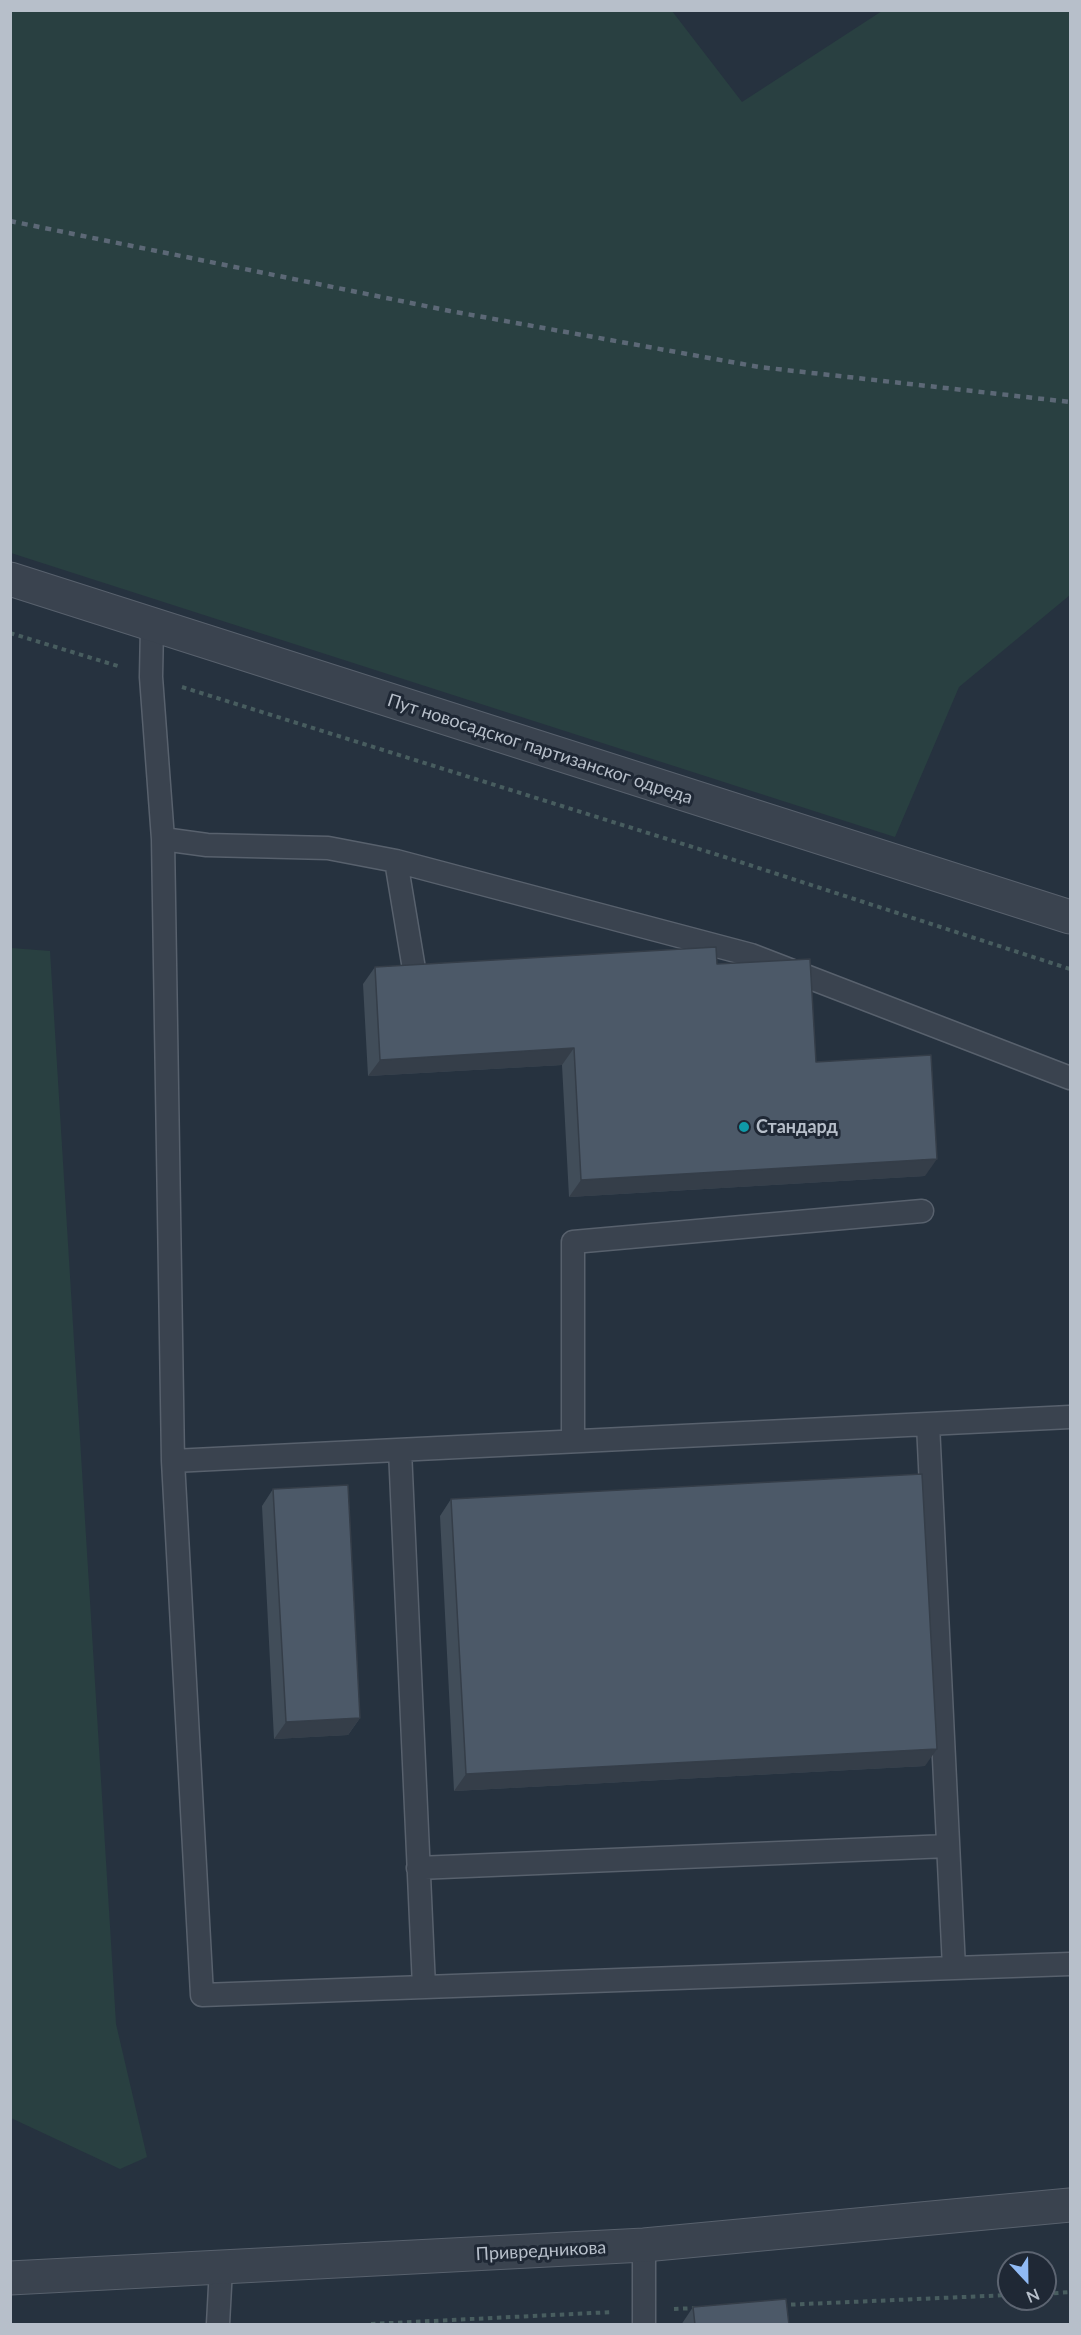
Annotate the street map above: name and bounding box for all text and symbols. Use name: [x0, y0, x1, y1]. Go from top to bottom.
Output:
street label: Пут новосадског партизанског одреда: [385, 689, 695, 809]
place label: Стандард: [756, 1116, 838, 1138]
marker: Стандард: [737, 1120, 751, 1134]
street label: Привредникова: [475, 2237, 607, 2265]
north arrow: [997, 2251, 1057, 2311]
text: N: [1024, 2285, 1042, 2307]

